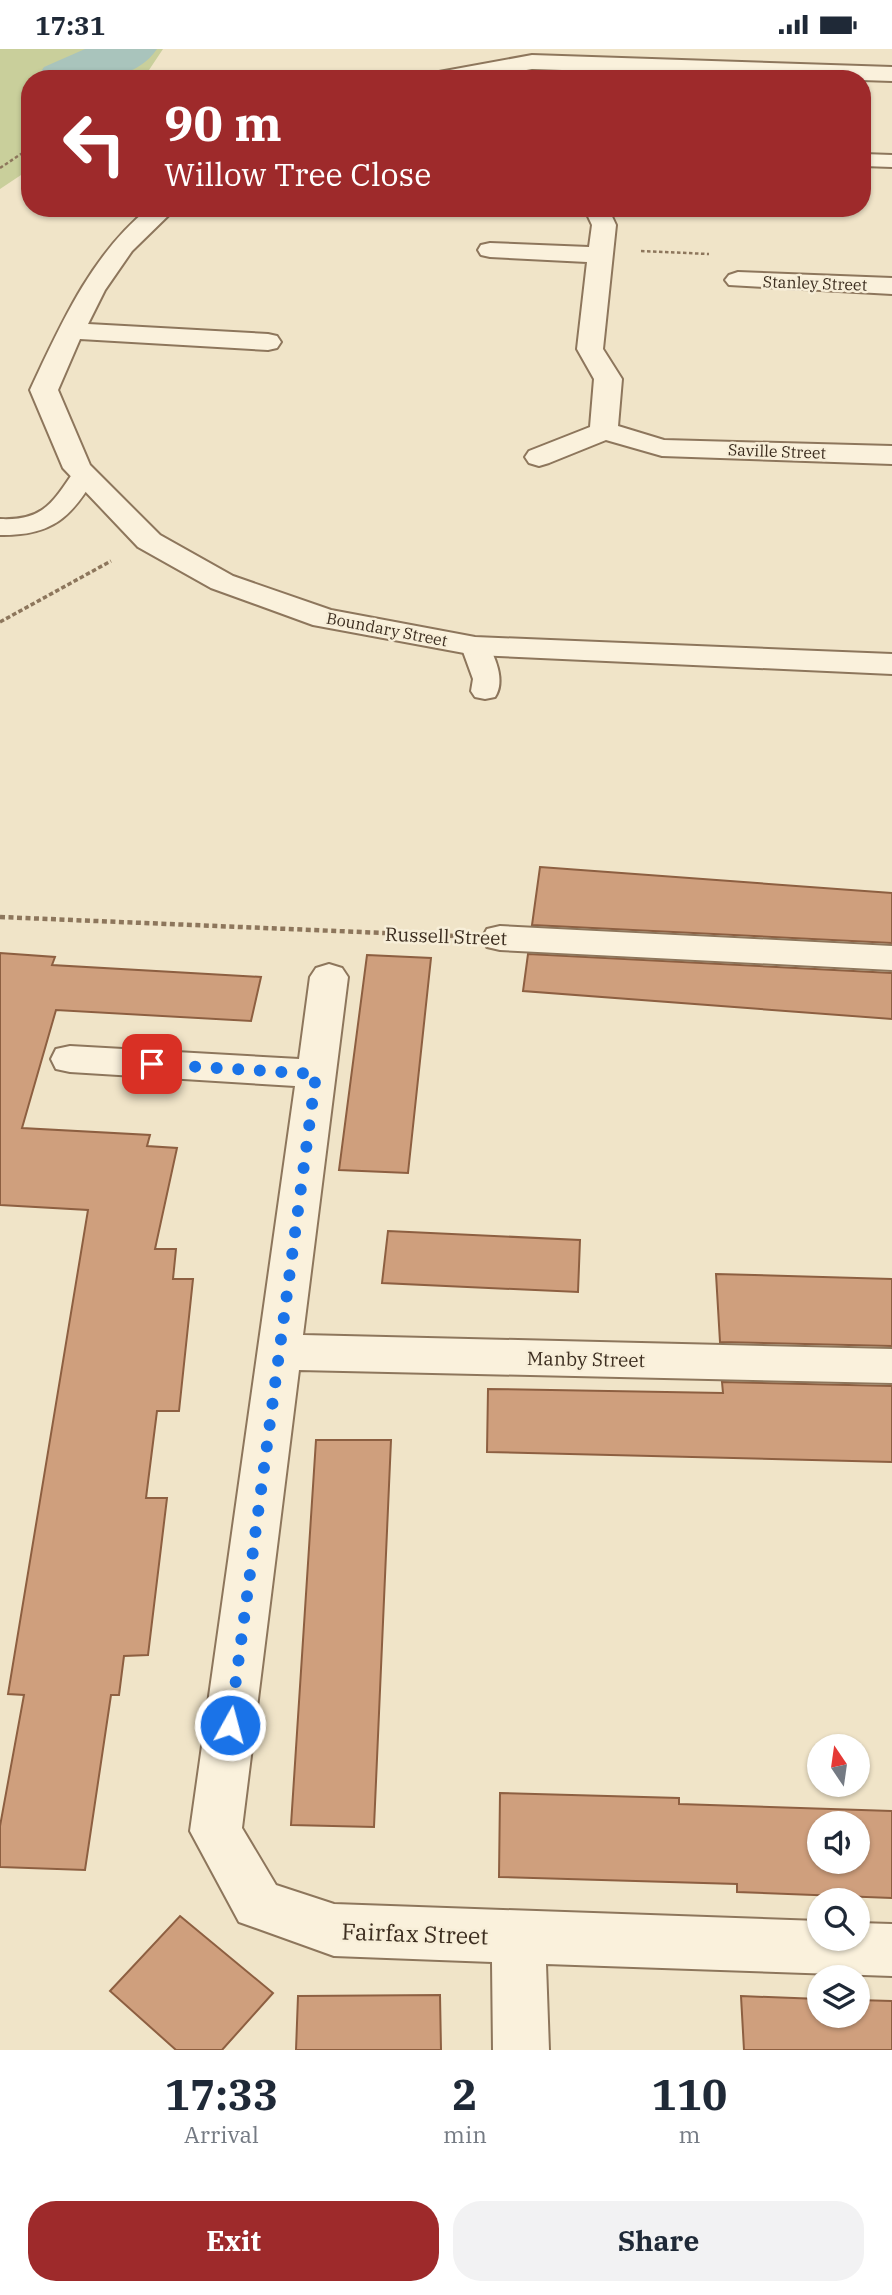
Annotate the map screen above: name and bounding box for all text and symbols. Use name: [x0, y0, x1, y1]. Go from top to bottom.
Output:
text: 17:31: [35, 8, 105, 42]
text: 90 m: [164, 91, 282, 154]
icon: left: [49, 98, 140, 189]
text: Willow Tree Close: [164, 153, 431, 195]
street label: Stanley Street: [762, 271, 868, 295]
street label: Saville Street: [728, 439, 827, 463]
street label: Boundary Street: [325, 607, 450, 651]
street label: Russell Street: [385, 922, 508, 950]
pin: [122, 1034, 182, 1094]
icon: arrive: [133, 1045, 171, 1083]
street label: Manby Street: [527, 1346, 646, 1372]
position arrow: [193, 1688, 267, 1762]
north arrow: [807, 1734, 870, 1797]
map controls: [807, 1734, 870, 2028]
button: sound: [807, 1811, 870, 1874]
button: search: [807, 1888, 870, 1951]
street label: Fairfax Street: [341, 1915, 489, 1951]
button: layers: [807, 1965, 870, 2028]
text: 17:33: [165, 2067, 278, 2122]
text: 2: [452, 2067, 478, 2122]
text: 110: [652, 2067, 727, 2122]
text: Arrival: [184, 2119, 259, 2149]
text: min: [443, 2119, 487, 2149]
text: m: [678, 2119, 700, 2149]
button: Exit: [28, 2201, 439, 2281]
button: Share: [453, 2201, 864, 2281]

